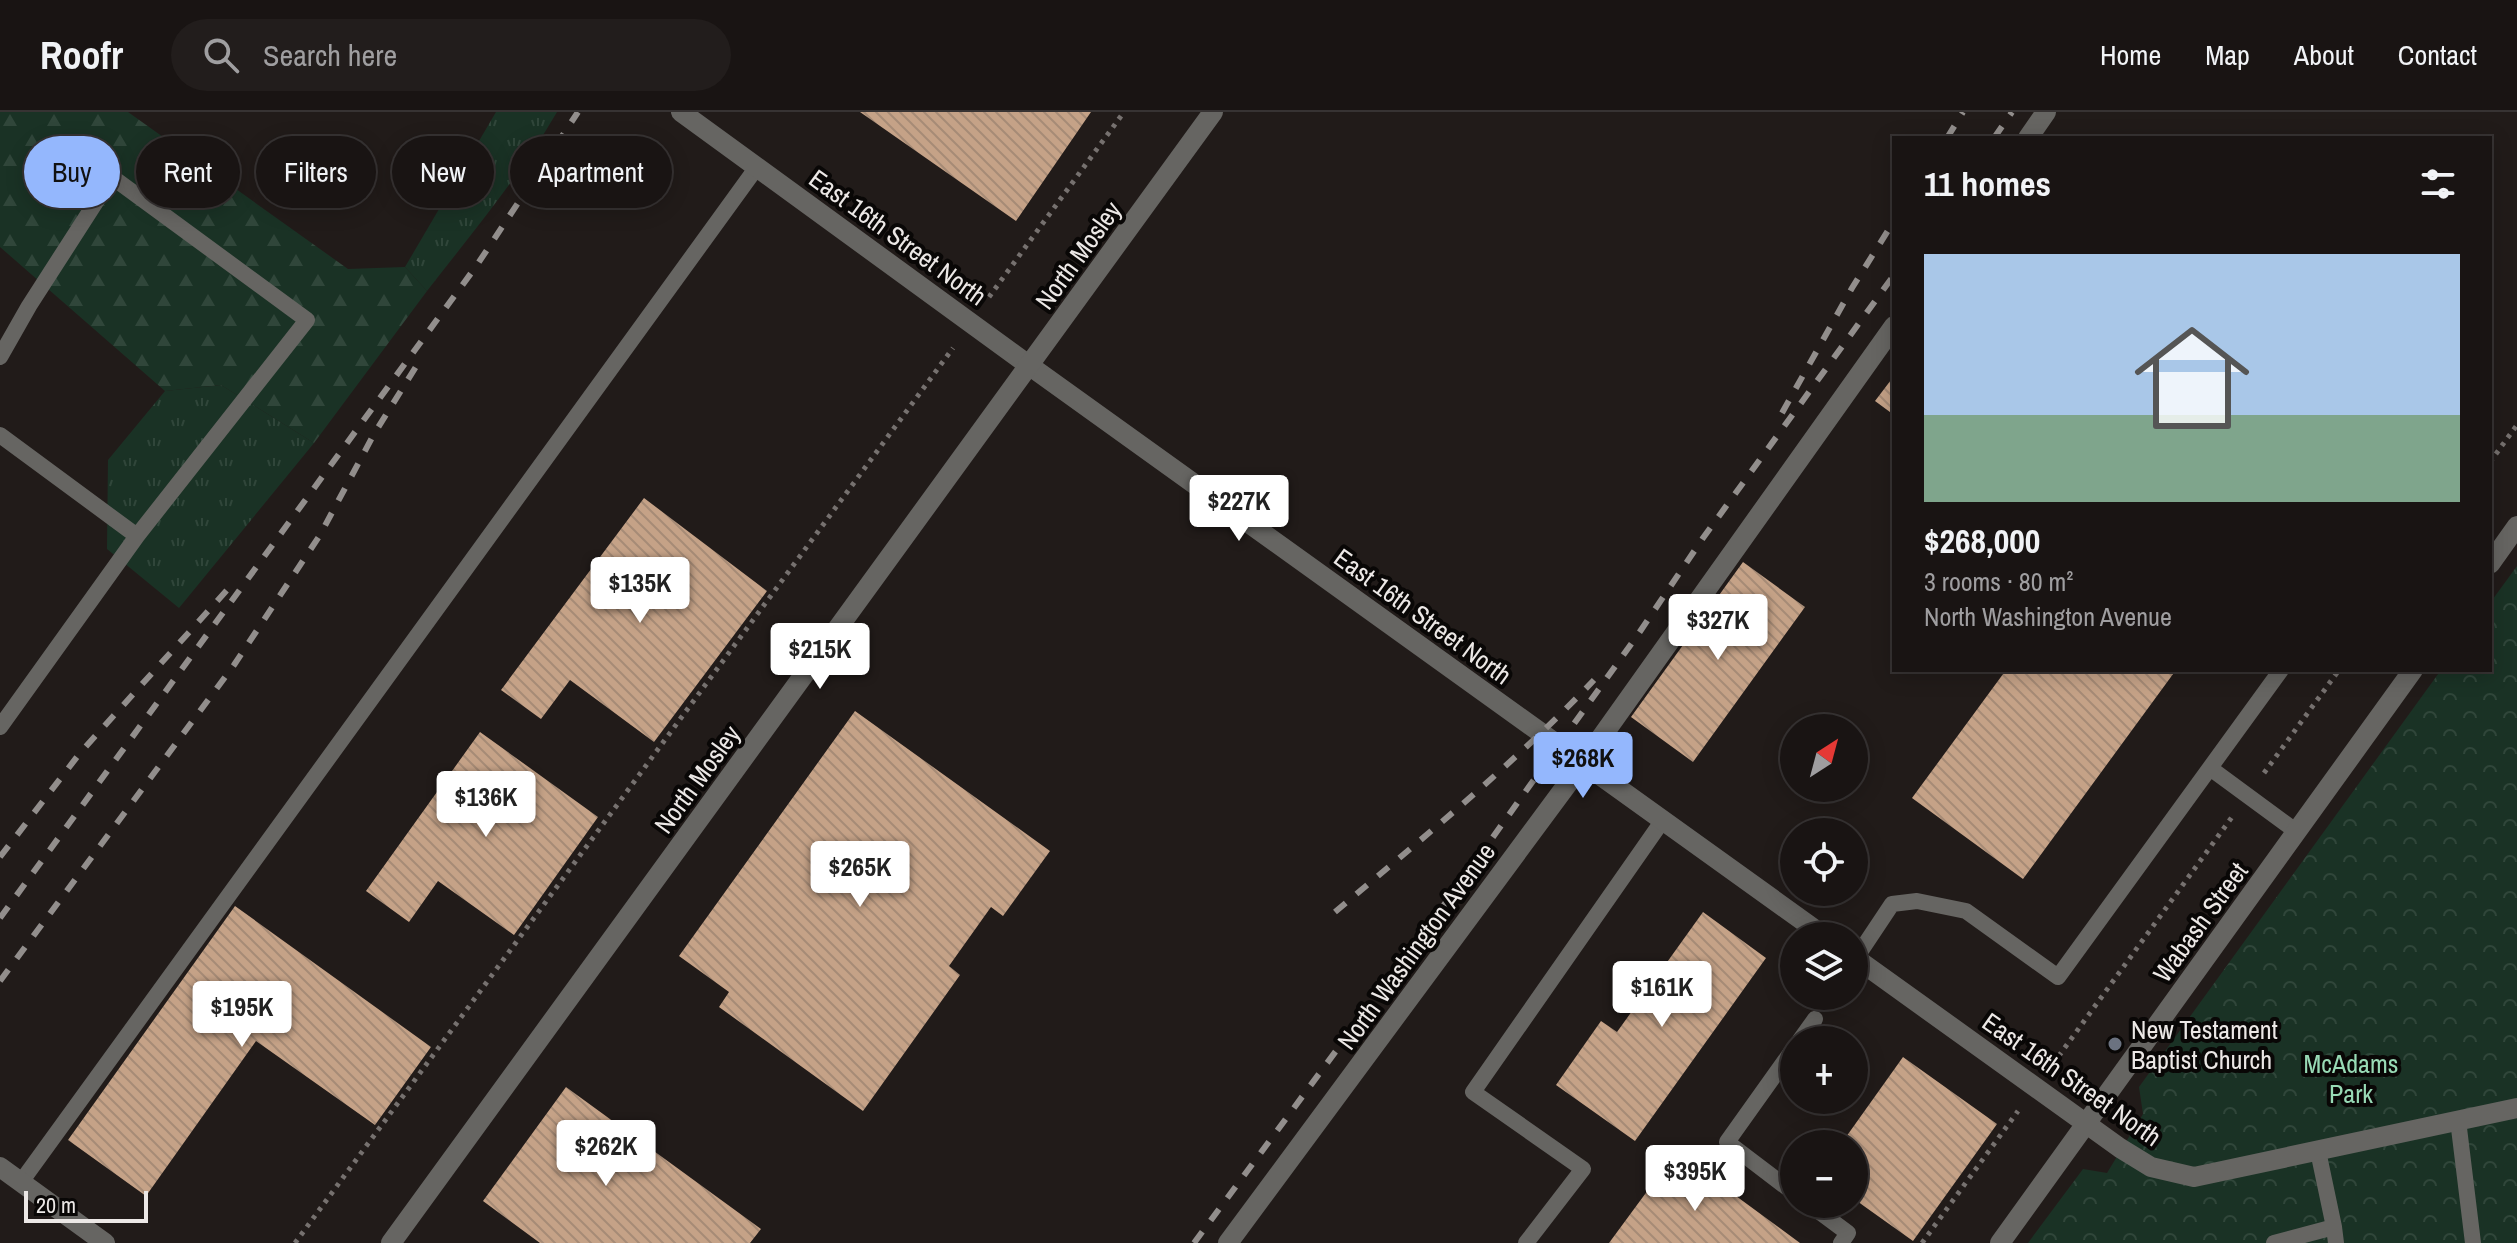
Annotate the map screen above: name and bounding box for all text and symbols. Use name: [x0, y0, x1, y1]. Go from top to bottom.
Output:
search box: [171, 19, 731, 91]
text: Roofr: [40, 30, 123, 81]
icon: search: [199, 33, 243, 77]
text: Search here: [263, 35, 397, 75]
text: Home: [2100, 36, 2161, 74]
text: Map: [2205, 36, 2250, 74]
text: About: [2294, 36, 2354, 74]
text: Contact: [2398, 36, 2477, 74]
chip: Buy: [24, 136, 120, 208]
chip: Rent: [136, 136, 240, 208]
chip: Filters: [256, 136, 376, 208]
chip: New: [392, 136, 494, 208]
chip: Apartment: [510, 136, 672, 208]
street label: East 16th Street North: [802, 161, 994, 313]
text: 11 homes: [1924, 161, 2051, 207]
icon: filters: [2416, 162, 2460, 206]
street label: North Mosley: [1027, 194, 1129, 316]
icon: home: [2120, 306, 2264, 450]
pin: $227K: [1183, 475, 1295, 543]
text: $227K: [1208, 483, 1270, 518]
text: $268,000: [1924, 518, 2040, 564]
street label: East 16th Street North: [1327, 540, 1519, 692]
pin: $135K: [584, 557, 696, 625]
text: 3 rooms · 80 m²: [1924, 564, 2073, 599]
text: $135K: [609, 565, 671, 600]
pin: $327K: [1662, 594, 1774, 662]
text: North Washington Avenue: [1924, 599, 2172, 634]
text: $327K: [1687, 602, 1749, 637]
pin: $215K: [764, 623, 876, 691]
text: $215K: [789, 631, 851, 666]
north arrow: [1780, 714, 1868, 802]
map controls: [1780, 714, 1868, 1218]
street label: North Mosley: [646, 718, 748, 840]
pin: $268K: [1527, 732, 1639, 800]
text: $268K: [1552, 740, 1614, 775]
pin: $136K: [430, 771, 542, 839]
text: $136K: [455, 779, 517, 814]
button: locate: [1780, 818, 1868, 906]
street label: North Washington Avenue: [1329, 835, 1503, 1057]
pin: $265K: [804, 841, 916, 909]
text: $265K: [829, 849, 891, 884]
street label: Wabash Street: [2145, 855, 2255, 989]
button: layers: [1780, 922, 1868, 1010]
pin: $161K: [1606, 961, 1718, 1029]
text: $161K: [1631, 969, 1693, 1004]
pin: $195K: [186, 981, 298, 1049]
text: $195K: [211, 989, 273, 1024]
street label: East 16th Street North: [1976, 1004, 2168, 1154]
place label: New Testament Baptist Church: [2131, 1012, 2278, 1077]
button: +: [1780, 1026, 1868, 1114]
marker: New Testament Baptist Church: [2106, 1035, 2124, 1053]
park label: McAdams Park: [2304, 1046, 2398, 1111]
pin: $262K: [550, 1120, 662, 1188]
text: $262K: [575, 1128, 637, 1163]
button: −: [1780, 1130, 1868, 1218]
pin: $395K: [1639, 1145, 1751, 1213]
text: $395K: [1664, 1153, 1726, 1188]
scale bar: [24, 1187, 148, 1223]
text: 20 m: [36, 1190, 76, 1220]

